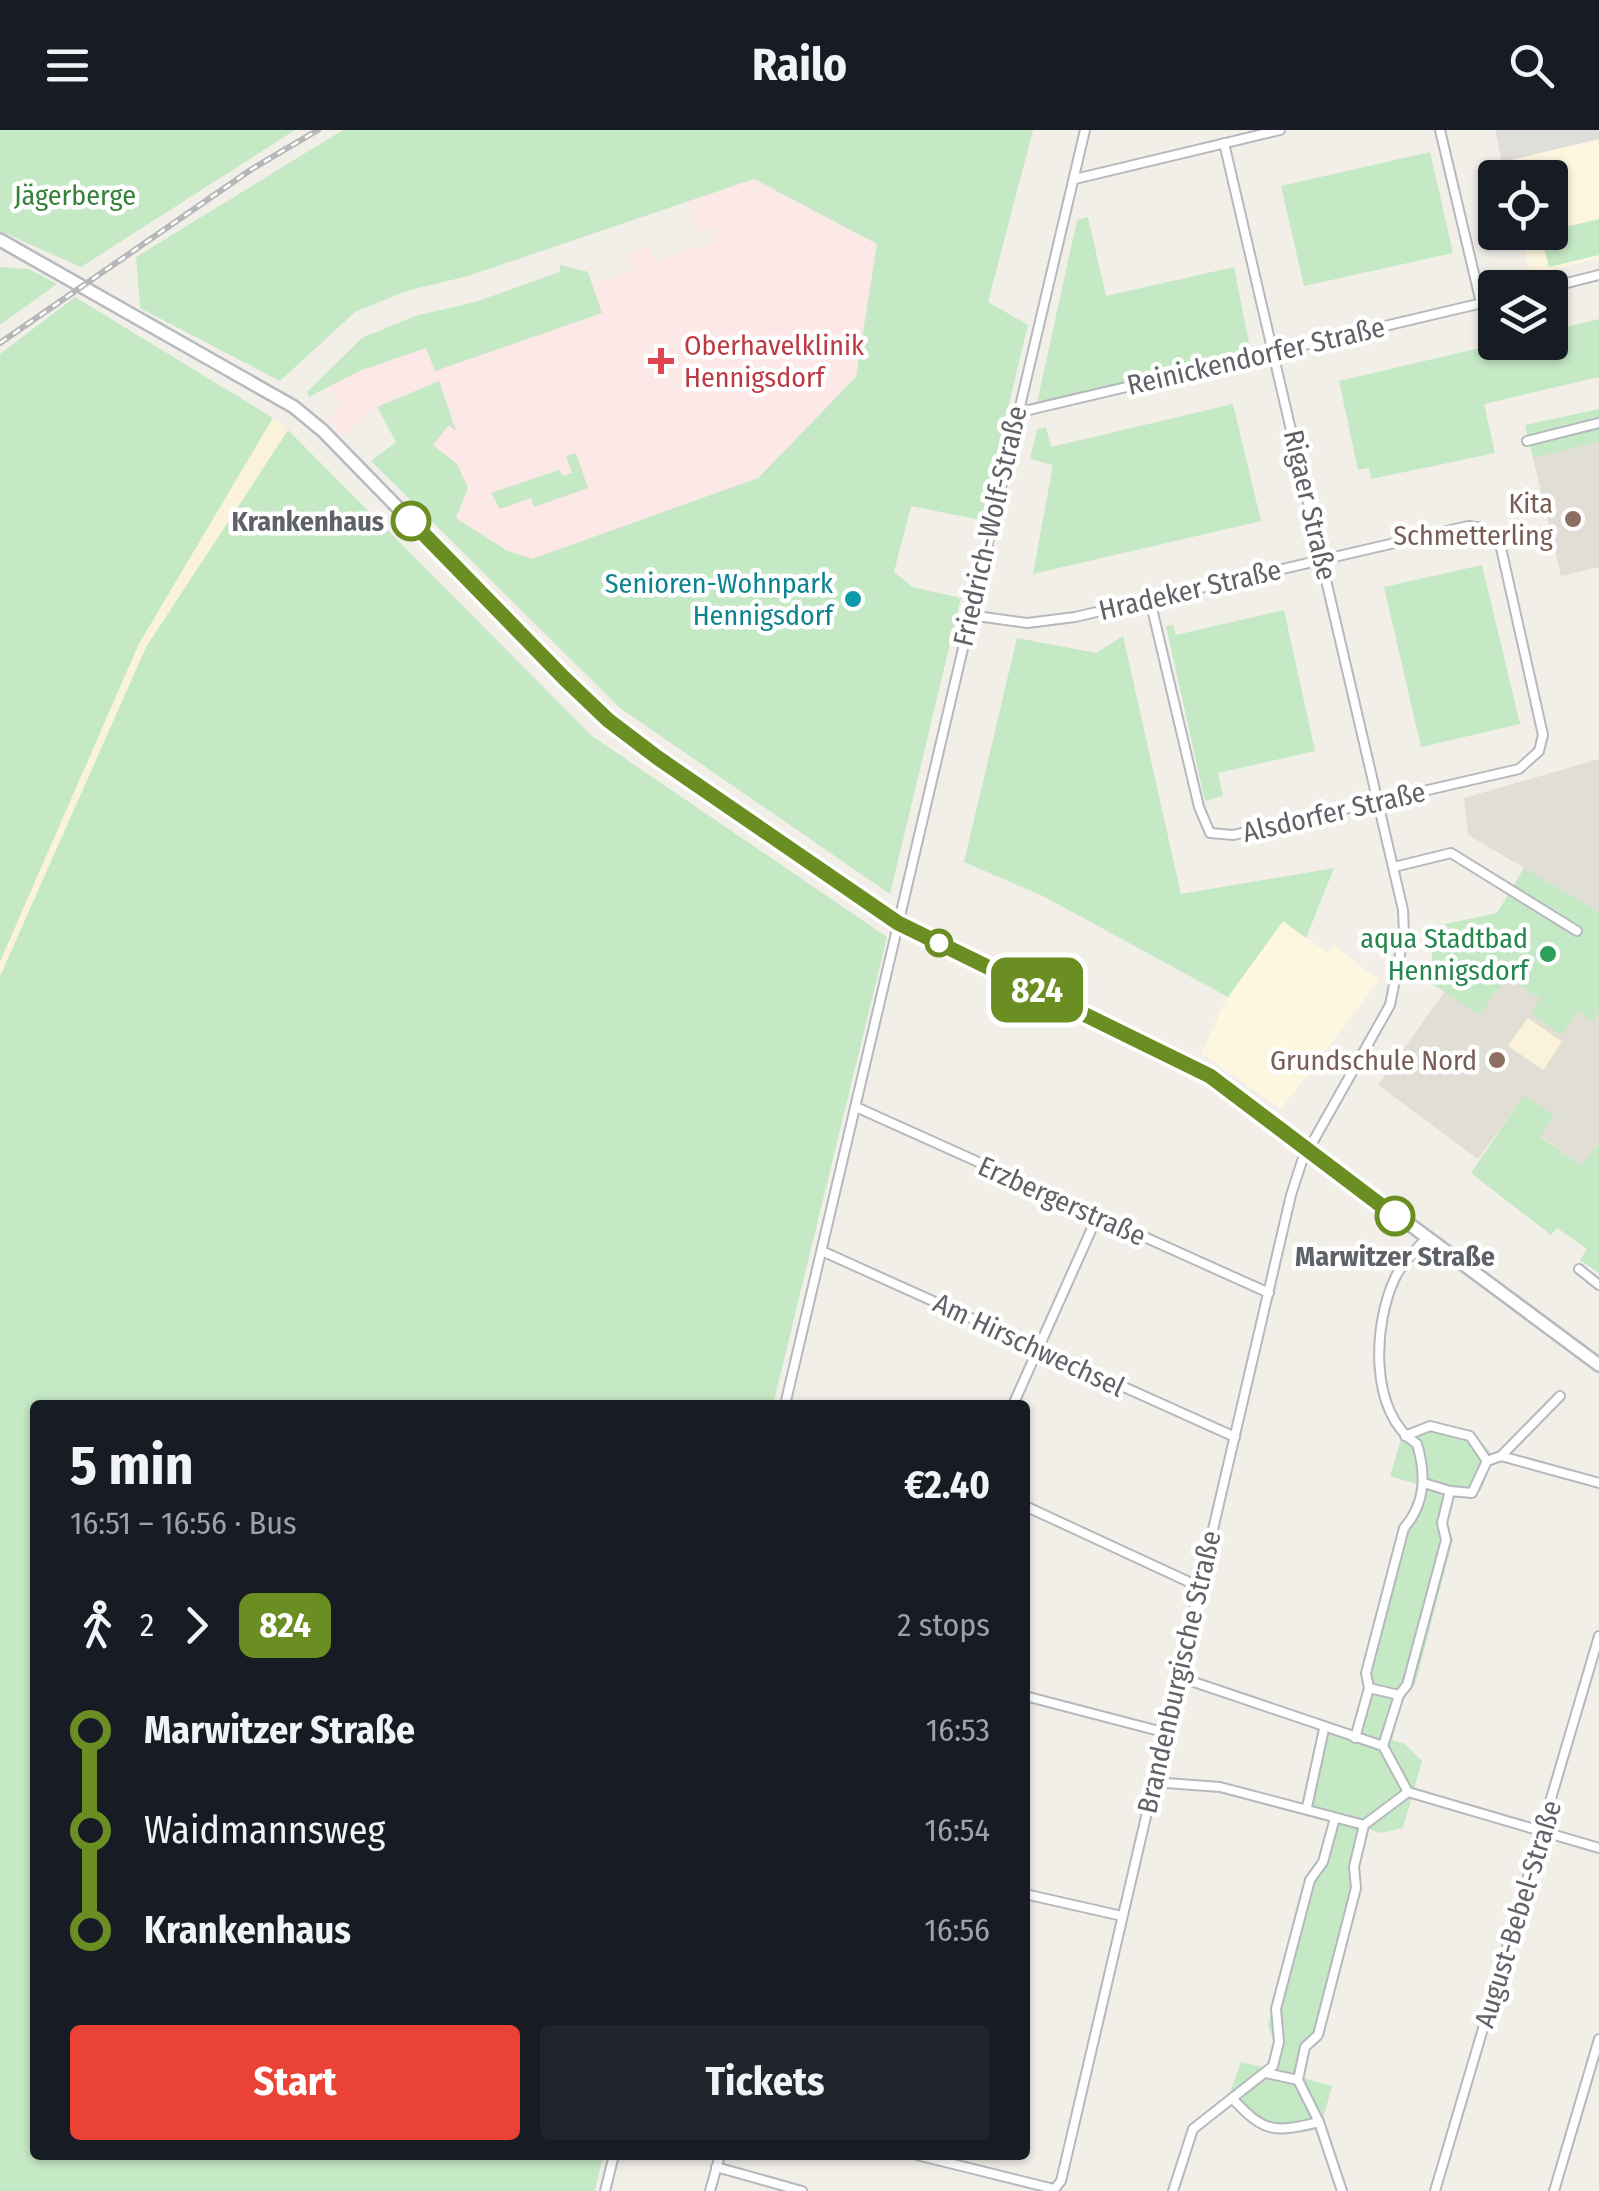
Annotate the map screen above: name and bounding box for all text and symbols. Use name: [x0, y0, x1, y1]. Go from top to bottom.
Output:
icon: menu: [40, 38, 95, 93]
text: Railo: [752, 38, 847, 92]
icon: search: [1504, 38, 1559, 93]
map controls: [1478, 160, 1568, 360]
button: locate: [1478, 160, 1568, 250]
park label: Jägerberge: [14, 179, 136, 212]
button: layers: [1478, 270, 1568, 360]
street label: Reinickendorfer Straße: [1124, 310, 1388, 402]
place label: Oberhavelklinik Hennigsdorf: [684, 329, 865, 394]
marker: Oberhavelklinik Hennigsdorf: [648, 348, 674, 374]
street label: Friedrich-Wolf-Straße: [946, 403, 1034, 649]
street label: Rigaer Straße: [1277, 427, 1343, 583]
place label: Kita Schmetterling: [1393, 487, 1554, 552]
marker: Krankenhaus: [392, 502, 430, 540]
place label: Krankenhaus: [232, 505, 384, 538]
marker: Kita Schmetterling: [1562, 508, 1584, 530]
street label: Hradeker Straße: [1096, 553, 1284, 627]
place label: Senioren-Wohnpark Hennigsdorf: [605, 567, 835, 632]
marker: Senioren-Wohnpark Hennigsdorf: [842, 588, 864, 610]
street label: Alsdorfer Straße: [1239, 775, 1429, 849]
place label: aqua Stadtbad Hennigsdorf: [1360, 922, 1530, 987]
unlabelled marker: [926, 930, 952, 956]
marker: aqua Stadtbad Hennigsdorf: [1537, 943, 1559, 965]
line badge: 824: [980, 958, 1094, 1022]
text: 824: [1011, 969, 1063, 1011]
place label: Grundschule Nord: [1270, 1044, 1477, 1077]
marker: Grundschule Nord: [1486, 1049, 1508, 1071]
street label: Erzbergerstraße: [973, 1149, 1151, 1253]
marker: Marwitzer Straße: [1376, 1197, 1414, 1235]
place label: Marwitzer Straße: [1295, 1240, 1495, 1273]
street label: Am Hirschwechsel: [928, 1286, 1130, 1404]
text: 5 min: [70, 1433, 193, 1499]
text: €2.40: [904, 1462, 990, 1508]
text: 16:51 – 16:56 · Bus: [70, 1504, 297, 1542]
street label: Brandenburgische Straße: [1130, 1527, 1228, 1817]
icon: walk: [70, 1598, 125, 1653]
icon: forward: [169, 1598, 224, 1653]
text: 824: [259, 1604, 311, 1646]
text: 2: [140, 1606, 154, 1644]
text: 2 stops: [897, 1606, 990, 1644]
text: Marwitzer Straße: [144, 1707, 415, 1753]
text: 16:53: [926, 1711, 990, 1749]
street label: August-Bebel-Straße: [1468, 1796, 1568, 2032]
text: Waidmannsweg: [144, 1807, 385, 1853]
text: 16:54: [925, 1811, 990, 1849]
text: Krankenhaus: [144, 1907, 351, 1953]
text: 16:56: [924, 1911, 990, 1949]
button: Start: [70, 2025, 520, 2140]
button: Tickets: [540, 2025, 990, 2140]

